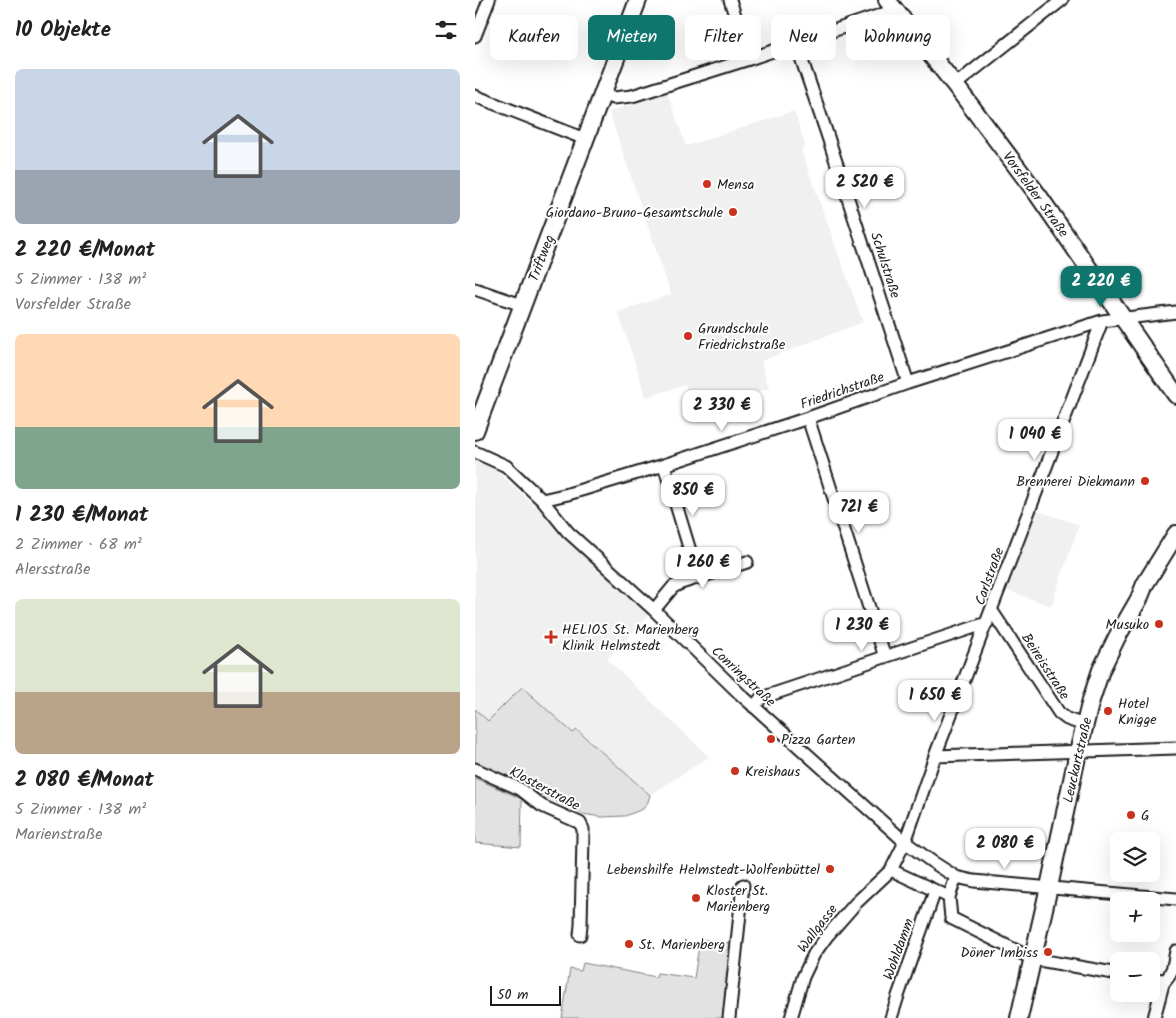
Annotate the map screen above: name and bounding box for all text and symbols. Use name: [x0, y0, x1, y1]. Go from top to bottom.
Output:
text: 10 Objekte: [15, 14, 111, 47]
chip: Kaufen: [490, 15, 578, 60]
chip: Mieten: [588, 15, 675, 60]
chip: Filter: [685, 15, 761, 60]
chip: Neu: [771, 15, 836, 60]
chip: Wohnung: [846, 15, 950, 60]
icon: filters: [432, 16, 460, 44]
icon: home: [193, 101, 283, 191]
street label: Vorsfelder Straße: [996, 147, 1074, 243]
pin: 2 520 €: [819, 166, 911, 209]
text: 2 520 €: [836, 170, 894, 195]
place label: Mensa: [717, 174, 754, 196]
marker: Mensa: [701, 178, 713, 190]
place label: Giordano-Bruno-Gesamtschule: [546, 202, 724, 224]
marker: Giordano-Bruno-Gesamtschule: [727, 206, 739, 218]
street label: Schulstraße: [864, 229, 906, 302]
street label: Triftweg: [523, 232, 561, 285]
text: 2 220 €/Monat: [15, 234, 155, 267]
pin: 2 220 €: [1055, 266, 1147, 308]
text: 5 Zimmer · 138 m²: [15, 267, 146, 292]
text: 2 220 €: [1072, 269, 1130, 294]
text: Vorsfelder Straße: [15, 292, 131, 317]
place label: Grundschule Friedrichstraße: [698, 318, 786, 356]
marker: Grundschule Friedrichstraße: [682, 330, 694, 342]
icon: home: [193, 366, 283, 456]
street label: Friedrichstraße: [797, 366, 888, 416]
pin: 2 330 €: [676, 390, 768, 432]
text: 2 330 €: [693, 393, 751, 418]
pin: 1 040 €: [989, 418, 1081, 461]
text: 1 040 €: [1009, 422, 1061, 447]
place label: Brennerei Diekmann: [1016, 471, 1135, 493]
pin: 850 €: [658, 474, 728, 517]
marker: Brennerei Diekmann: [1139, 475, 1151, 487]
text: 850 €: [672, 478, 714, 503]
pin: 721 €: [824, 492, 894, 534]
text: 721 €: [840, 495, 878, 520]
text: 1 230 €/Monat: [15, 499, 149, 532]
text: 2 Zimmer · 68 m²: [15, 532, 142, 557]
street label: Carlstraße: [969, 544, 1011, 608]
pin: 1 260 €: [657, 546, 749, 589]
text: 1 260 €: [676, 550, 730, 575]
text: Alersstraße: [15, 557, 90, 582]
pin: 1 230 €: [816, 610, 908, 652]
text: 1 230 €: [835, 613, 889, 638]
place label: Musuko: [1106, 614, 1149, 636]
marker: Musuko: [1153, 618, 1165, 630]
place label: HELIOS St. Marienberg Klinik Helmstedt: [562, 619, 699, 657]
street label: Beireisstraße: [1015, 629, 1075, 705]
marker: HELIOS St. Marienberg Klinik Helmstedt: [544, 630, 558, 644]
icon: home: [193, 631, 283, 721]
street label: Conringstraße: [706, 641, 781, 713]
pin: 1 650 €: [889, 680, 981, 722]
text: 1 650 €: [909, 683, 961, 708]
place label: Hotel Knigge: [1118, 693, 1157, 731]
marker: Hotel Knigge: [1102, 705, 1114, 717]
street label: Leuckartstraße: [1057, 715, 1099, 805]
place label: Pizza Garten: [781, 729, 855, 751]
marker: Pizza Garten: [765, 733, 777, 745]
street label: Klosterstraße: [505, 761, 584, 817]
place label: Kreishaus: [745, 761, 800, 783]
text: 2 080 €/Monat: [15, 764, 154, 797]
marker: Kreishaus: [729, 765, 741, 777]
text: 5 Zimmer · 138 m²: [15, 797, 146, 822]
place label: G: [1141, 805, 1150, 827]
marker: G: [1125, 809, 1137, 821]
text: Marienstraße: [15, 822, 102, 847]
pin: 2 080 €: [959, 828, 1051, 870]
text: 2 080 €: [976, 831, 1034, 856]
map controls: [1110, 832, 1160, 1002]
button: layers: [1110, 832, 1160, 882]
place label: Lebenshilfe Helmstedt-Wolfenbüttel: [606, 859, 821, 881]
marker: Lebenshilfe Helmstedt-Wolfenbüttel: [824, 863, 836, 875]
place label: Kloster St. Marienberg: [706, 880, 770, 918]
marker: Kloster St. Marienberg: [690, 892, 702, 904]
button: +: [1110, 892, 1160, 942]
street label: Wallgasse: [792, 899, 844, 958]
street label: Wohldamm: [878, 915, 920, 983]
place label: St. Marienberg: [639, 934, 725, 956]
marker: St. Marienberg: [623, 938, 635, 950]
place label: Döner Imbiss: [961, 942, 1038, 964]
marker: Döner Imbiss: [1042, 946, 1054, 958]
button: −: [1110, 952, 1160, 1002]
scale bar: [490, 983, 561, 1006]
text: 50 m: [497, 984, 528, 1006]

